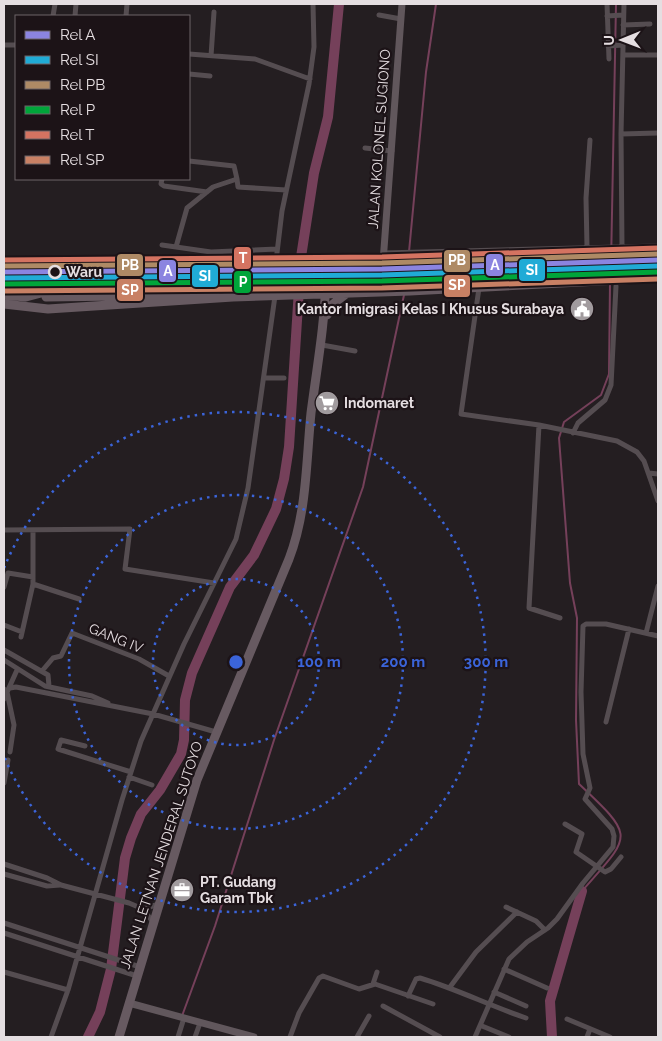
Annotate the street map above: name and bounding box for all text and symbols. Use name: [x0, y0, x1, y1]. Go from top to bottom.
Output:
legend: [15, 15, 190, 180]
north arrow: [597, 15, 647, 65]
text: Rel A: [60, 26, 95, 44]
text: U: [601, 35, 617, 46]
street label: JALAN KOLONEL SUGIONO: [365, 49, 393, 229]
text: Rel SI: [60, 51, 99, 69]
text: Rel PB: [60, 76, 105, 94]
text: Rel P: [60, 101, 95, 119]
text: Rel T: [60, 126, 95, 144]
text: Rel SP: [60, 151, 104, 169]
line badge: T: [233, 246, 252, 270]
line badge: PB: [443, 249, 471, 273]
text: T: [239, 250, 248, 266]
text: PB: [448, 252, 467, 268]
line badge: PB: [116, 253, 144, 277]
line badge: A: [485, 253, 504, 277]
text: PB: [121, 257, 140, 273]
text: A: [490, 257, 500, 273]
line badge: SI: [518, 258, 546, 282]
line badge: A: [158, 259, 177, 283]
text: SI: [526, 262, 538, 278]
text: A: [163, 263, 173, 279]
place label: Waru: [66, 264, 102, 280]
line badge: SI: [191, 264, 219, 288]
marker: Waru: [48, 265, 62, 279]
text: SI: [199, 268, 211, 284]
line badge: P: [233, 270, 252, 294]
text: P: [239, 274, 248, 290]
line badge: SP: [443, 274, 471, 298]
text: SP: [448, 277, 466, 293]
line badge: SP: [116, 278, 144, 302]
text: SP: [121, 282, 139, 298]
public building icon: Kantor Imigrasi Kelas I Khusus Surabaya: [569, 296, 595, 322]
place label: Kantor Imigrasi Kelas I Khusus Surabaya: [297, 301, 564, 317]
supermarket icon: Indomaret: [314, 390, 340, 416]
place label: Indomaret: [344, 395, 415, 411]
street label: GANG IV: [87, 620, 146, 656]
centre of rings: [227, 653, 245, 671]
text: 100 m: [297, 653, 341, 671]
text: 200 m: [381, 653, 425, 671]
text: 300 m: [464, 653, 508, 671]
street label: JALAN LETNAN JENDERAL SUTOYO: [117, 739, 205, 971]
place label: PT. Gudang Garam Tbk: [200, 874, 276, 906]
office icon: PT. Gudang Garam Tbk: [169, 877, 195, 903]

